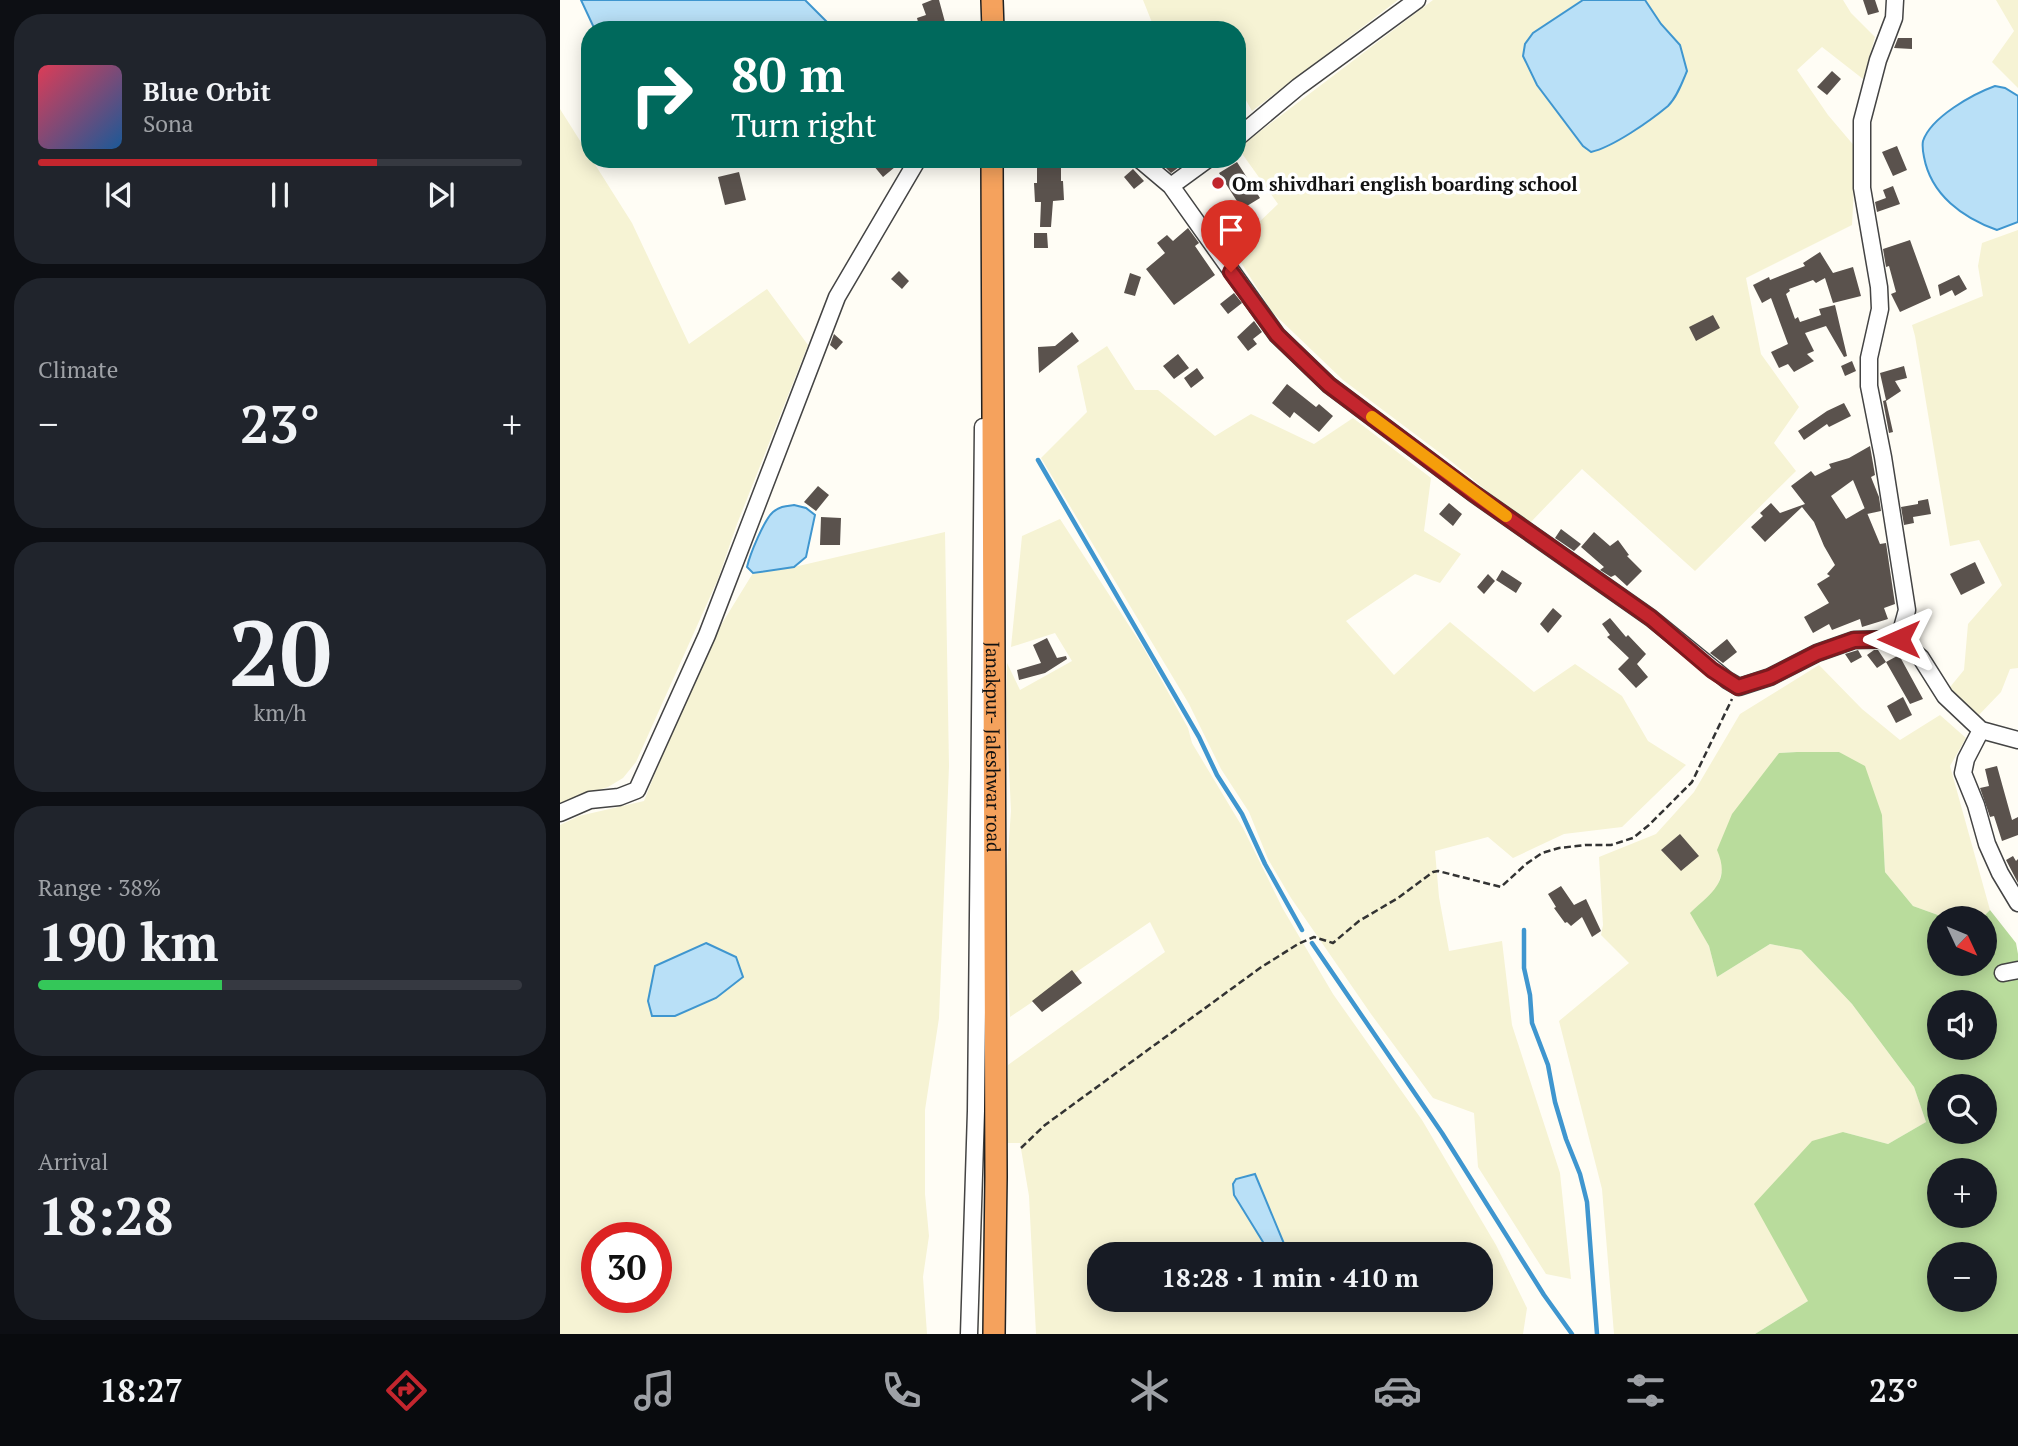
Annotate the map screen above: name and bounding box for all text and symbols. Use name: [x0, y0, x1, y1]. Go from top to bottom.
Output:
text: 80 m: [731, 41, 845, 106]
icon: right: [616, 49, 707, 140]
text: Blue Orbit: [143, 74, 271, 108]
text: Turn right: [731, 104, 877, 146]
text: Sona: [143, 108, 193, 139]
place label: Om shivdhari english boarding school: [1232, 171, 1578, 196]
marker: Om shivdhari english boarding school: [1210, 175, 1226, 191]
icon: previous: [100, 176, 138, 214]
icon: pause: [261, 176, 299, 214]
icon: next: [422, 176, 460, 214]
pin: [1201, 200, 1261, 272]
icon: arrive: [1212, 211, 1250, 249]
text: Climate: [38, 354, 118, 385]
text: 23°: [240, 389, 320, 458]
text: −: [38, 399, 58, 449]
text: +: [502, 399, 522, 449]
text: 20: [229, 591, 331, 712]
position arrow: [1862, 602, 1936, 676]
street label: Janakpur- Jaleshwar road: [981, 641, 1007, 853]
text: km/h: [253, 697, 307, 728]
text: Range · 38%: [38, 872, 161, 903]
north arrow: [1927, 906, 1997, 976]
map controls: [1927, 906, 1997, 1312]
text: 190 km: [38, 907, 219, 976]
button: sound: [1927, 990, 1997, 1060]
button: search: [1927, 1074, 1997, 1144]
text: Arrival: [38, 1146, 109, 1177]
button: +: [1927, 1158, 1997, 1228]
text: 18:28: [38, 1181, 173, 1250]
speed limit sign: 30: [581, 1222, 672, 1313]
button: −: [1927, 1242, 1997, 1312]
text: 18:28 · 1 min · 410 m: [1161, 1260, 1419, 1294]
icon: directions: [382, 1366, 431, 1415]
icon: music: [630, 1366, 679, 1415]
icon: phone: [877, 1366, 926, 1415]
icon: climate: [1125, 1366, 1174, 1415]
icon: car: [1373, 1366, 1422, 1415]
icon: filters: [1621, 1366, 1670, 1415]
text: 18:27: [99, 1369, 183, 1411]
text: 23°: [1869, 1369, 1918, 1411]

